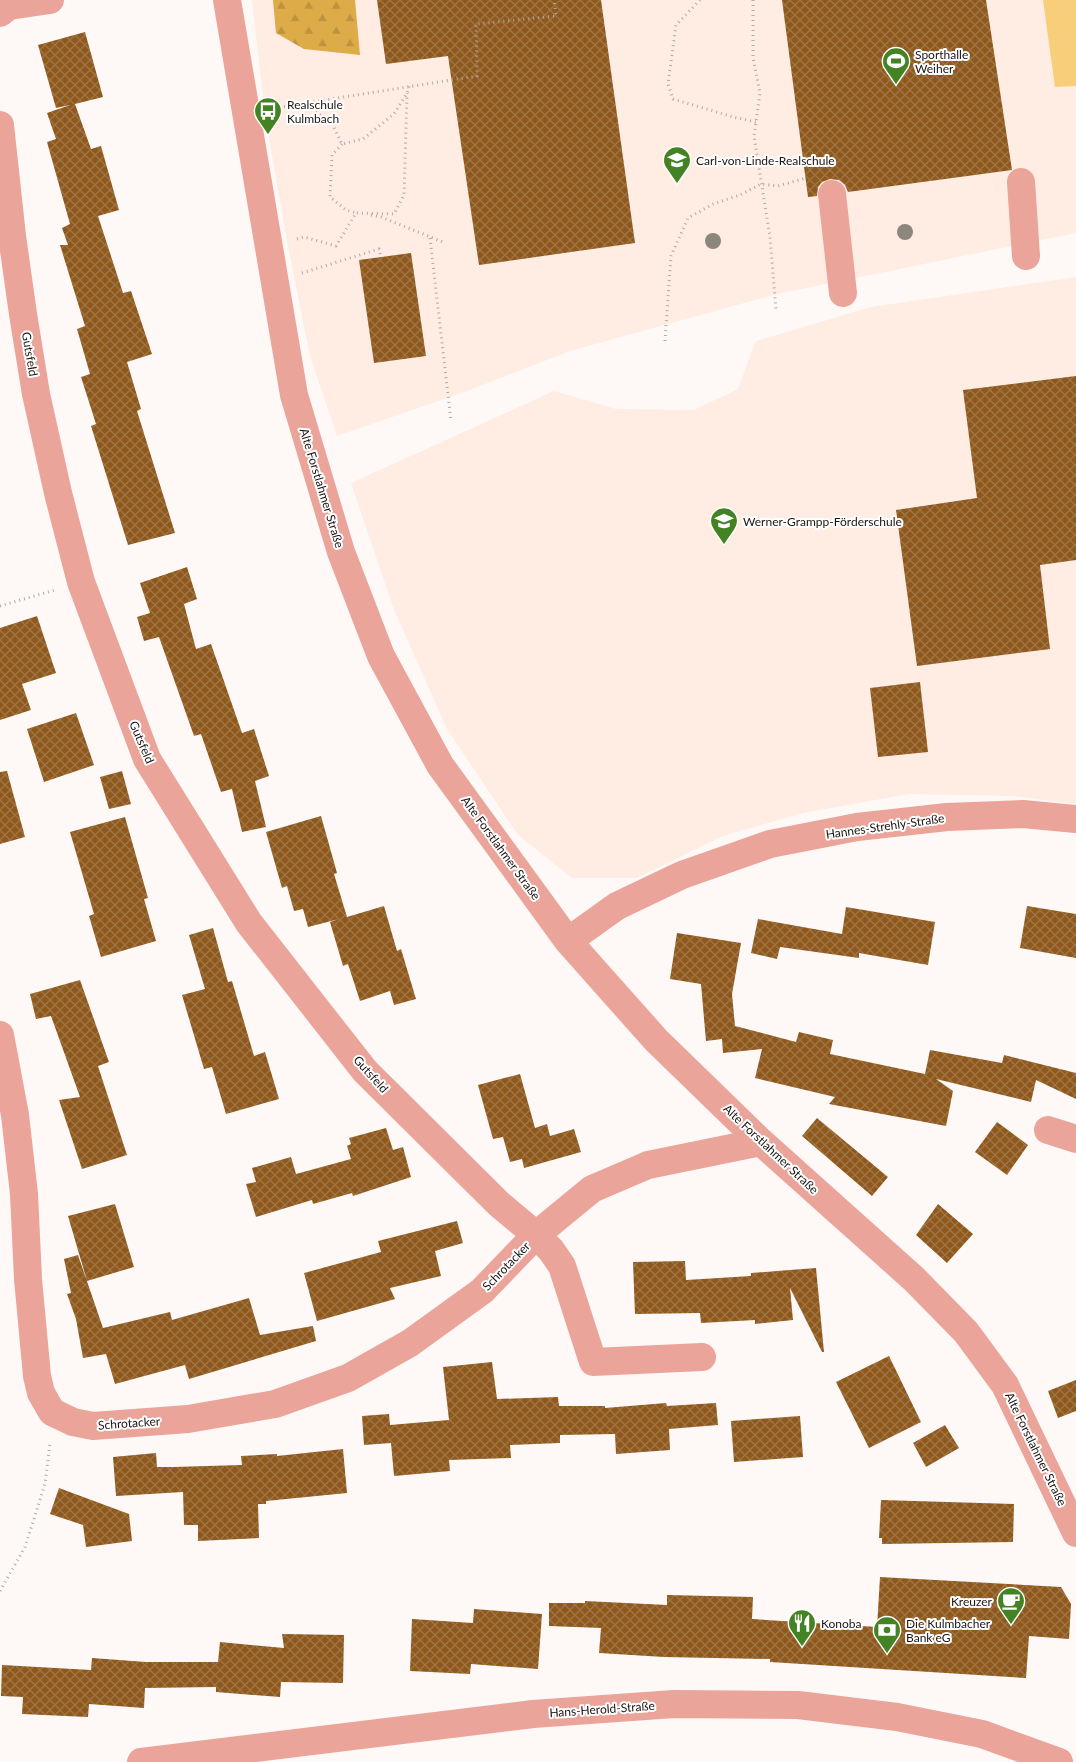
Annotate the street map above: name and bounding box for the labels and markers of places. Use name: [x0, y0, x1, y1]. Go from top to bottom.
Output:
sports icon: Sporthalle Weiher: [881, 46, 911, 85]
place label: Sporthalle Weiher: [915, 47, 968, 76]
bus stop icon: Realschule Kulmbach: [253, 96, 283, 135]
place label: Realschule Kulmbach: [287, 97, 343, 126]
school or university icon: Carl-von-Linde-Realschule: [662, 145, 692, 184]
place label: Carl-von-Linde-Realschule: [696, 153, 835, 168]
school or university icon: Werner-Grampp-Förderschule: [709, 506, 739, 545]
place label: Werner-Grampp-Förderschule: [743, 514, 902, 529]
cafe icon: Kreuzer: [996, 1586, 1026, 1625]
place label: Kreuzer: [951, 1594, 993, 1609]
restaurant icon: Konoba: [787, 1608, 817, 1647]
bank icon: Die Kulmbacher Bank eG: [872, 1615, 902, 1654]
place label: Konoba: [821, 1616, 862, 1631]
place label: Die Kulmbacher Bank eG: [906, 1616, 991, 1645]

